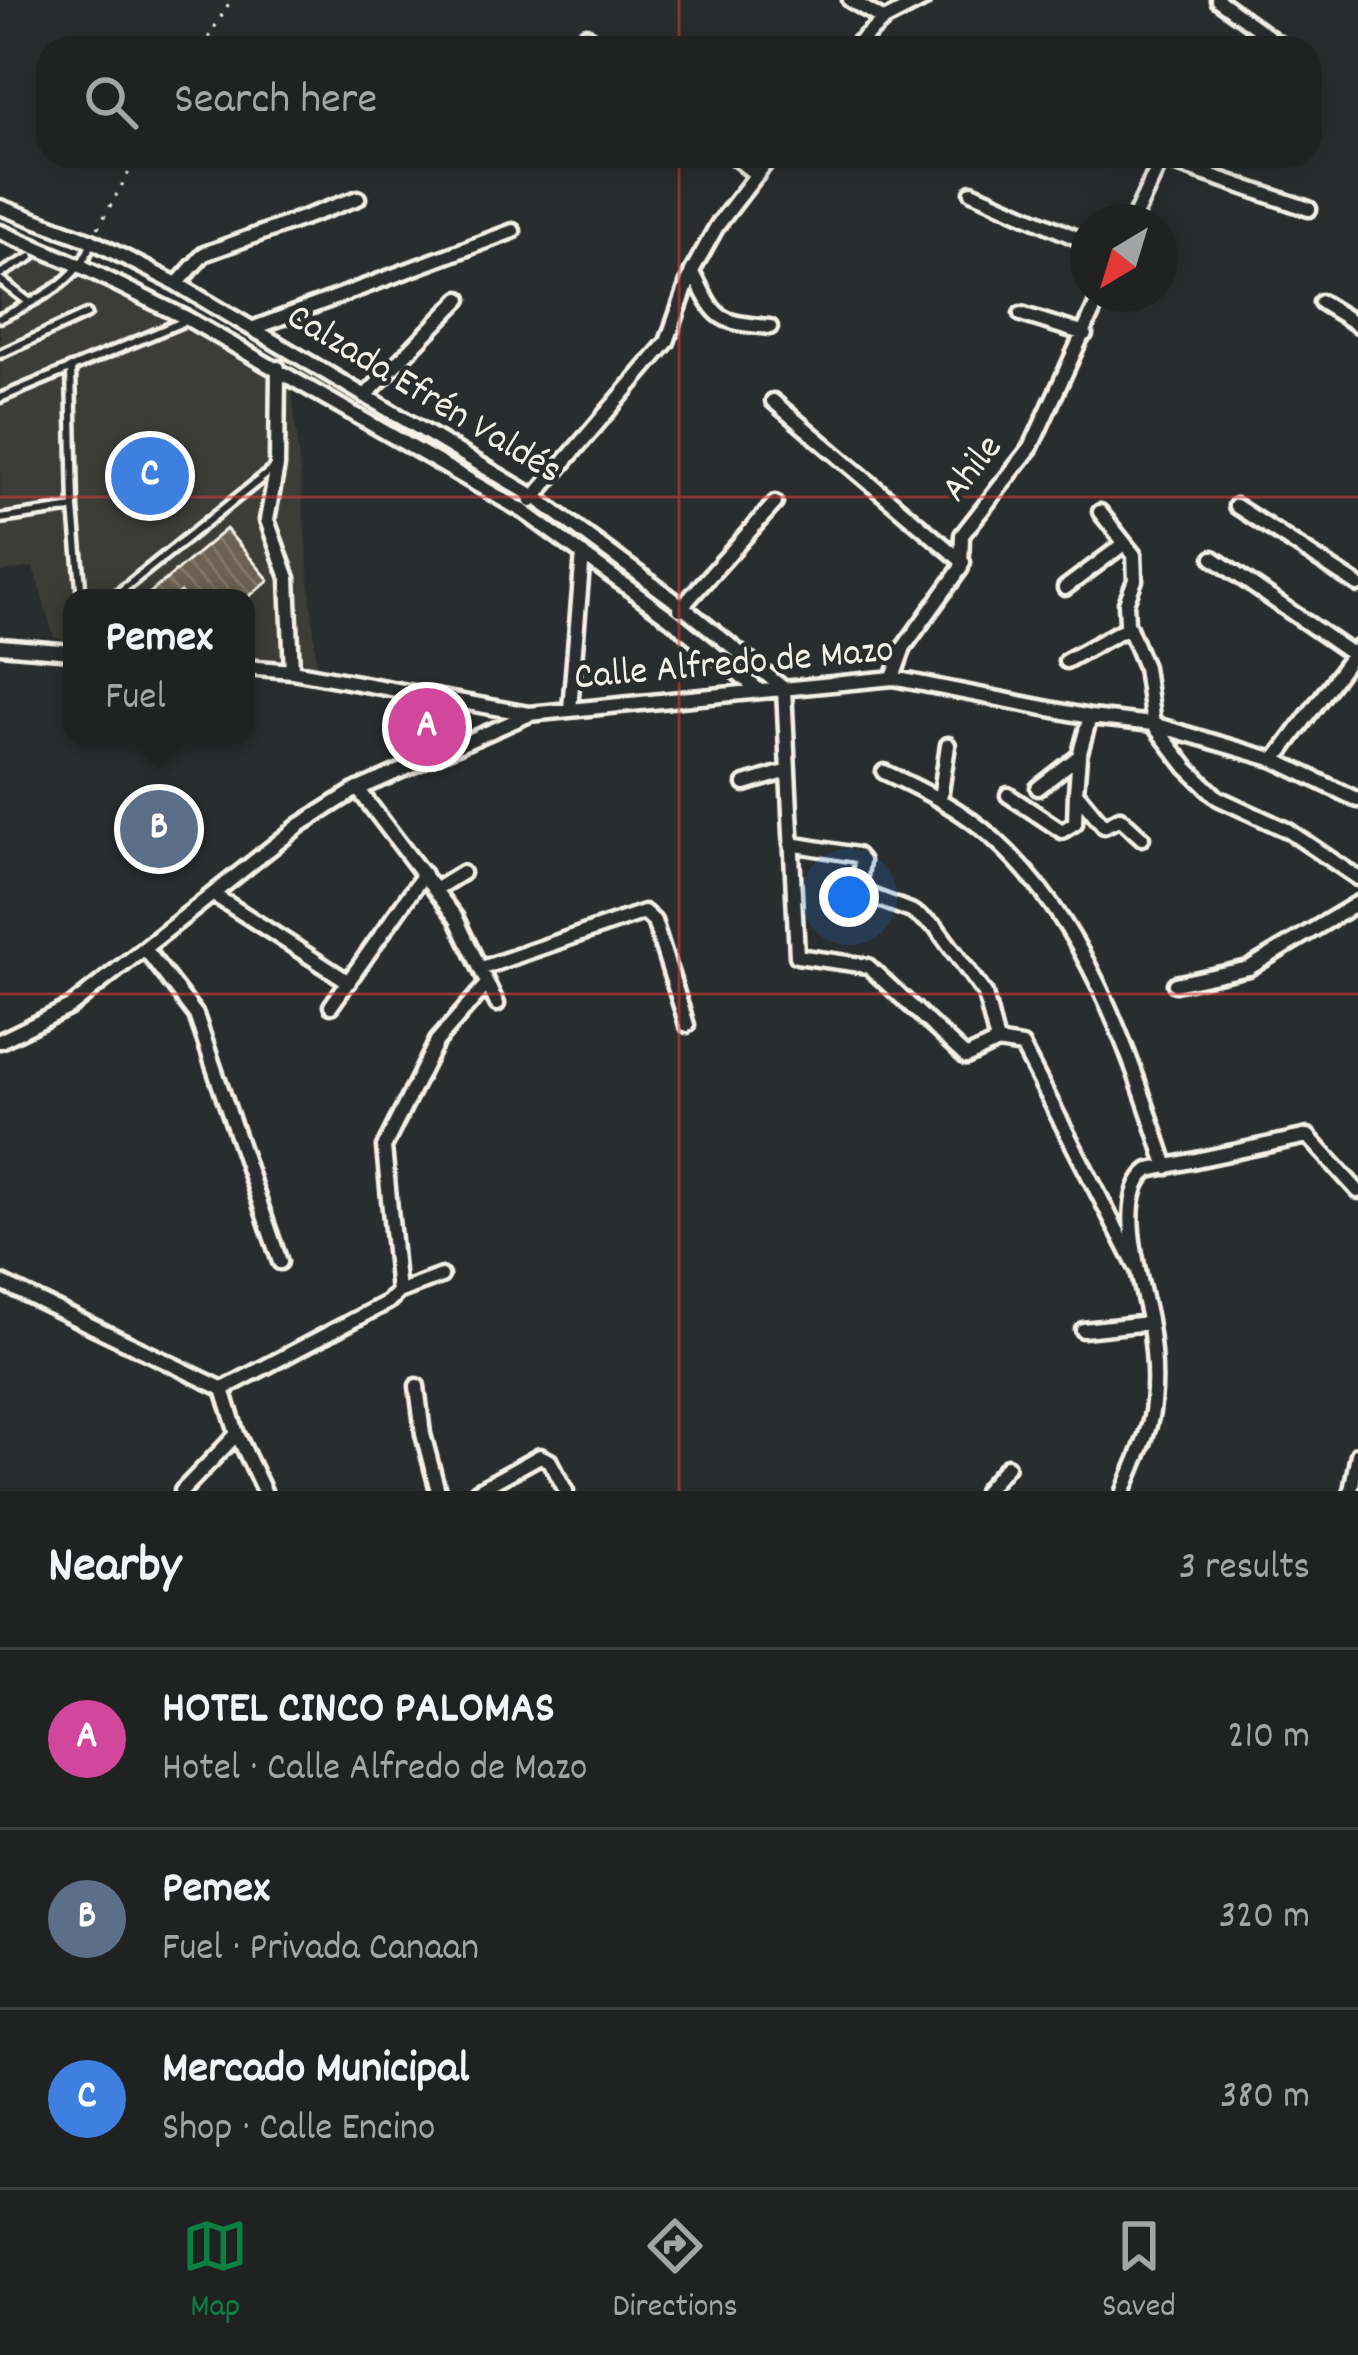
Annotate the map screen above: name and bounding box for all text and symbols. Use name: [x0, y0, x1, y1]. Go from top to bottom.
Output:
search box: [36, 36, 1322, 168]
icon: search: [78, 69, 144, 135]
text: Search here: [174, 70, 377, 134]
north arrow: [1070, 204, 1178, 312]
street label: Calzada Efrén Valdés: [275, 292, 571, 500]
street label: Ahile: [930, 424, 1018, 516]
pin: C: [111, 431, 189, 521]
popup: [63, 589, 255, 745]
text: Pemex: [105, 608, 213, 672]
street label: Calle Alfredo de Mazo: [572, 625, 896, 707]
text: Fuel: [105, 672, 166, 727]
pin: A: [388, 682, 466, 772]
pin: B: [120, 784, 198, 874]
your location: [819, 867, 879, 927]
text: Nearby: [48, 1533, 181, 1605]
text: 3 results: [1179, 1542, 1310, 1597]
text: HOTEL CINCO PALOMAS: [162, 1679, 555, 1743]
text: A: [76, 1711, 98, 1766]
text: 210 m: [1227, 1711, 1310, 1766]
text: Hotel · Calle Alfredo de Mazo: [162, 1743, 587, 1798]
text: Pemex: [162, 1859, 270, 1923]
text: B: [78, 1891, 96, 1946]
text: 320 m: [1219, 1891, 1310, 1946]
text: Fuel · Privada Canaan: [162, 1923, 479, 1978]
text: Mercado Municipal: [162, 2039, 469, 2103]
text: C: [77, 2071, 97, 2126]
text: 380 m: [1220, 2071, 1310, 2126]
text: Shop · Calle Encino: [162, 2103, 435, 2158]
tab: Map: [182, 2213, 248, 2332]
tab: Directions: [613, 2213, 738, 2332]
tab: Saved: [1102, 2213, 1176, 2332]

